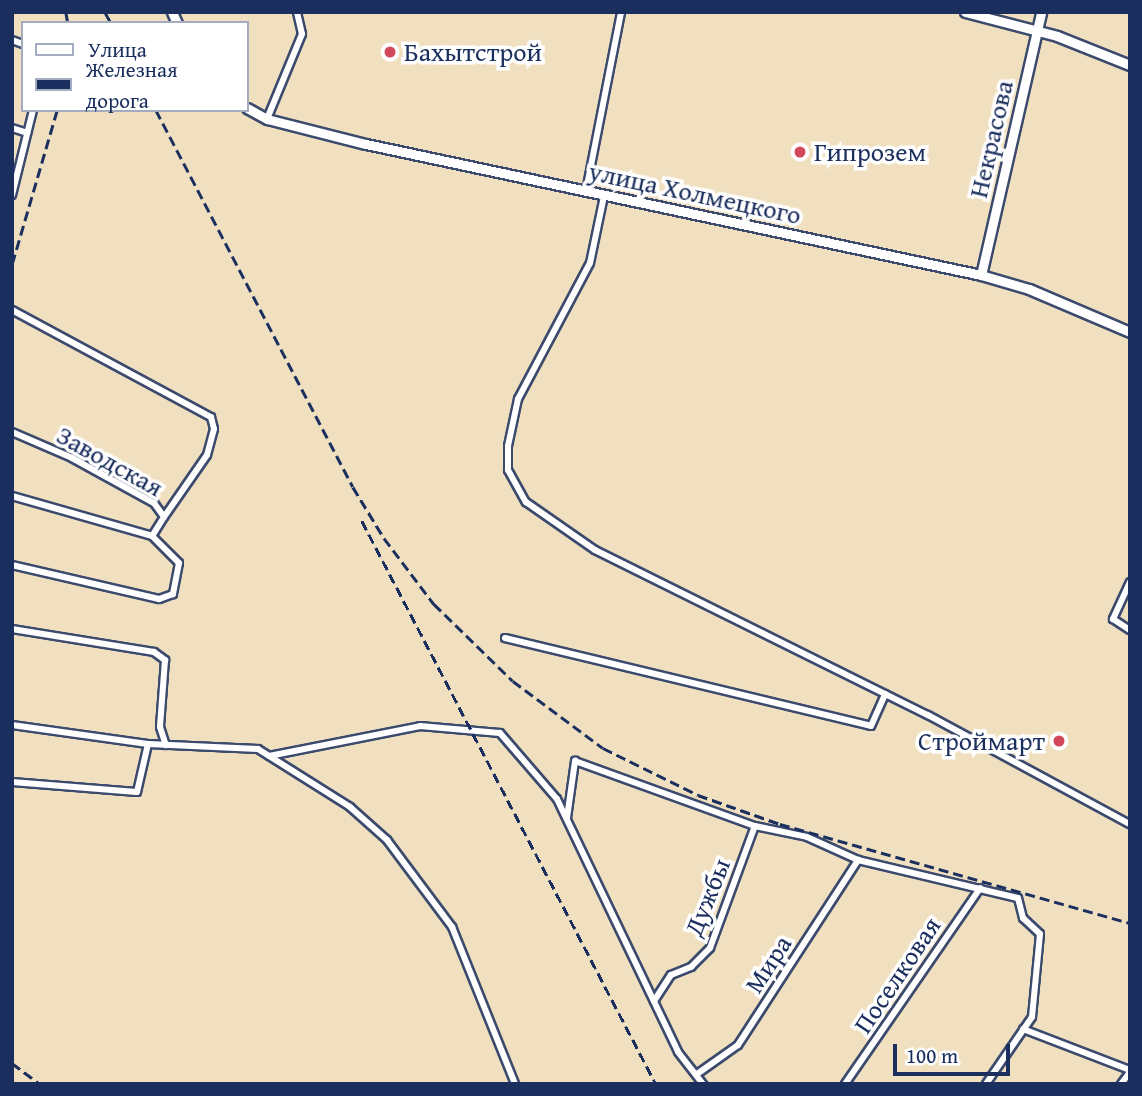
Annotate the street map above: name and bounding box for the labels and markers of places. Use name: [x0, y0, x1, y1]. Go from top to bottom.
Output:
place label: Бахытстрой: [404, 36, 542, 68]
marker: Бахытстрой: [382, 44, 398, 60]
place label: Гипрозем: [814, 136, 926, 168]
marker: Гипрозем: [792, 144, 808, 160]
place label: Строймарт: [918, 725, 1045, 757]
marker: Строймарт: [1051, 733, 1067, 749]

